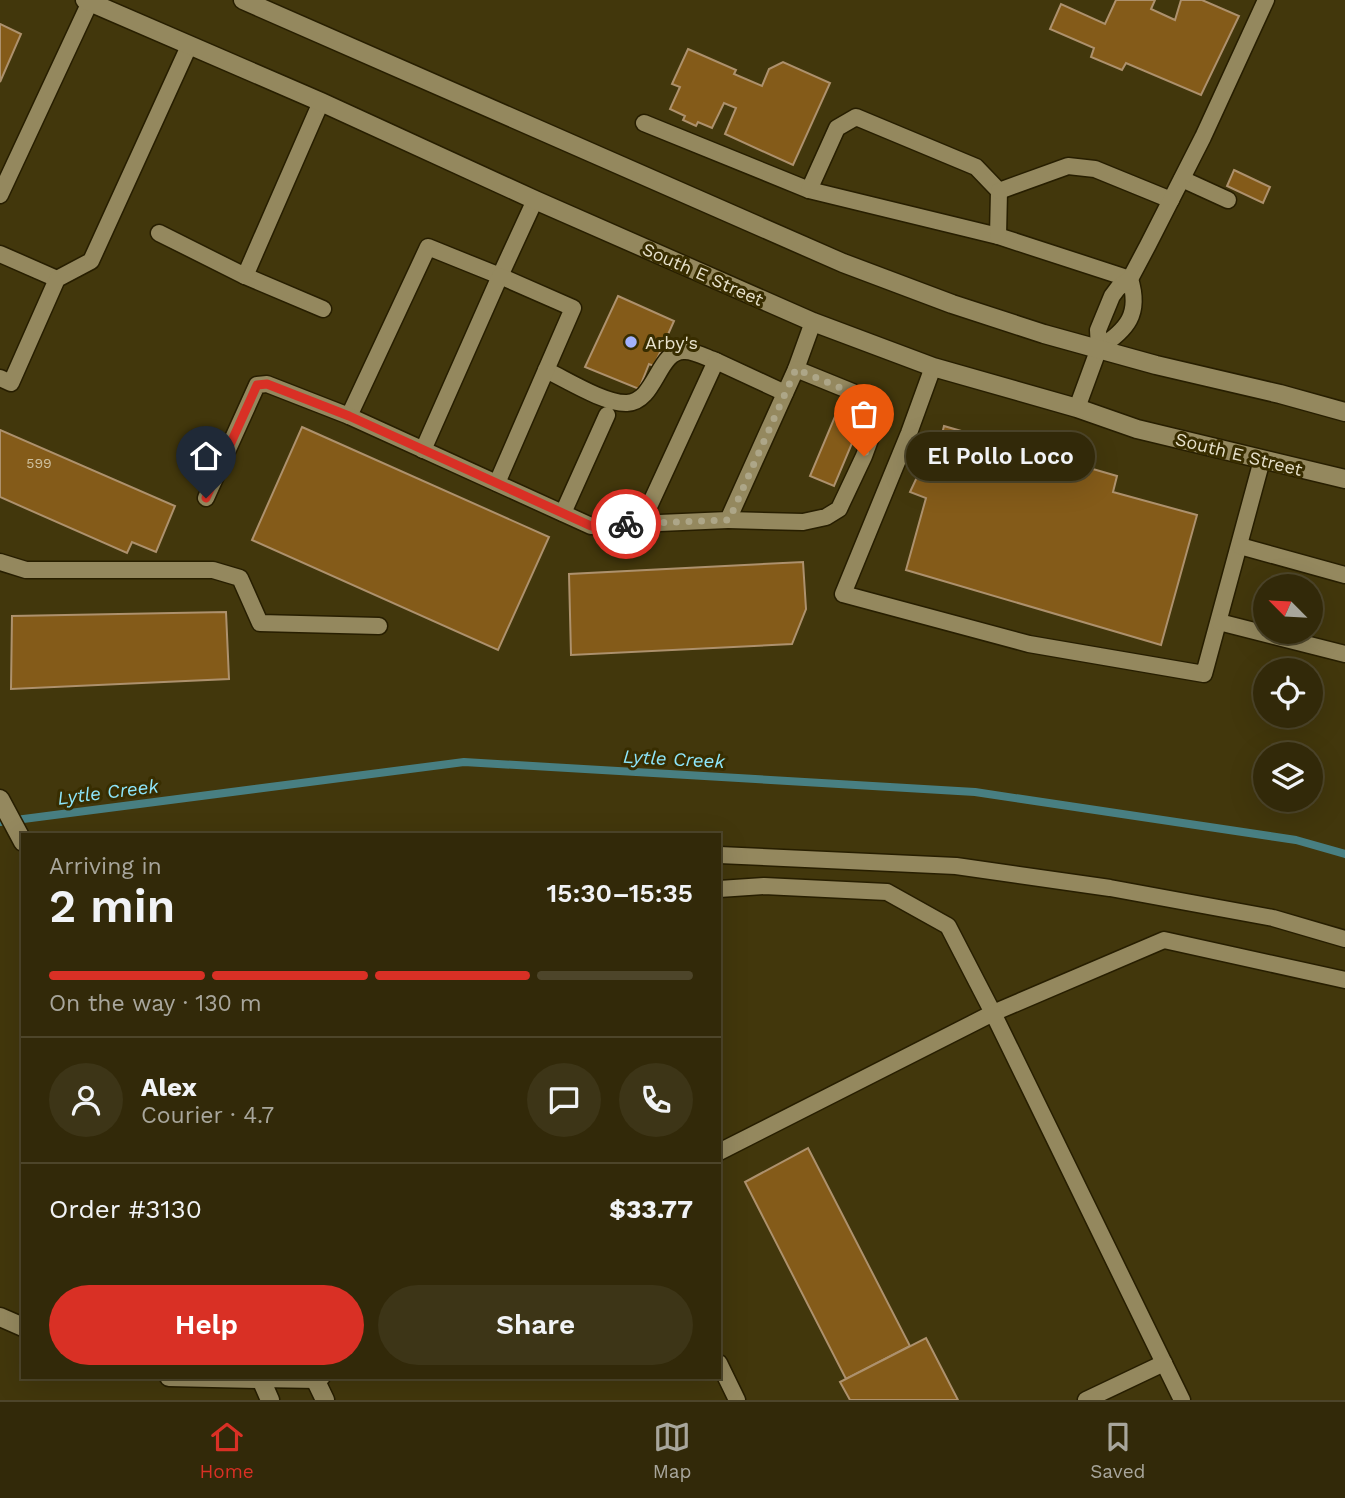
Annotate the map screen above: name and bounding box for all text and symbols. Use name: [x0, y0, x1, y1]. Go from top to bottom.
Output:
street label: South E Street: [639, 238, 767, 310]
place label: Arby's: [645, 332, 698, 353]
marker: Arby's: [623, 334, 639, 350]
pin: [834, 384, 894, 456]
icon: bag: [845, 395, 883, 433]
pin: [176, 426, 236, 498]
street label: South E Street: [1173, 428, 1305, 480]
callout: El Pollo Loco: [906, 432, 1095, 480]
icon: home: [187, 437, 225, 475]
text: El Pollo Loco: [927, 443, 1074, 470]
house number: 599: [26, 455, 52, 471]
courier: [591, 489, 661, 559]
icon: bike: [607, 505, 645, 543]
north arrow: [1253, 574, 1323, 644]
map controls: [1253, 574, 1323, 812]
button: locate: [1253, 658, 1323, 728]
button: layers: [1253, 742, 1323, 812]
water label: Lytle Creek: [623, 745, 726, 773]
water label: Lytle Creek: [56, 774, 161, 810]
text: Arriving in: [49, 853, 162, 880]
text: 15:30–15:35: [547, 878, 693, 908]
text: 2 min: [49, 879, 175, 933]
text: On the way · 130 m: [49, 990, 262, 1017]
button: person: [49, 1063, 123, 1137]
button: chat: [527, 1063, 601, 1137]
button: phone: [619, 1063, 693, 1137]
text: Alex: [141, 1072, 197, 1102]
text: Courier · 4.7: [141, 1102, 274, 1129]
text: Order #3130: [49, 1194, 202, 1224]
text: $33.77: [609, 1194, 693, 1224]
button: Help: [49, 1285, 364, 1365]
button: Share: [378, 1285, 693, 1365]
tab: Home: [199, 1418, 254, 1483]
tab: Map: [653, 1418, 691, 1483]
tab: Saved: [1090, 1418, 1146, 1483]

